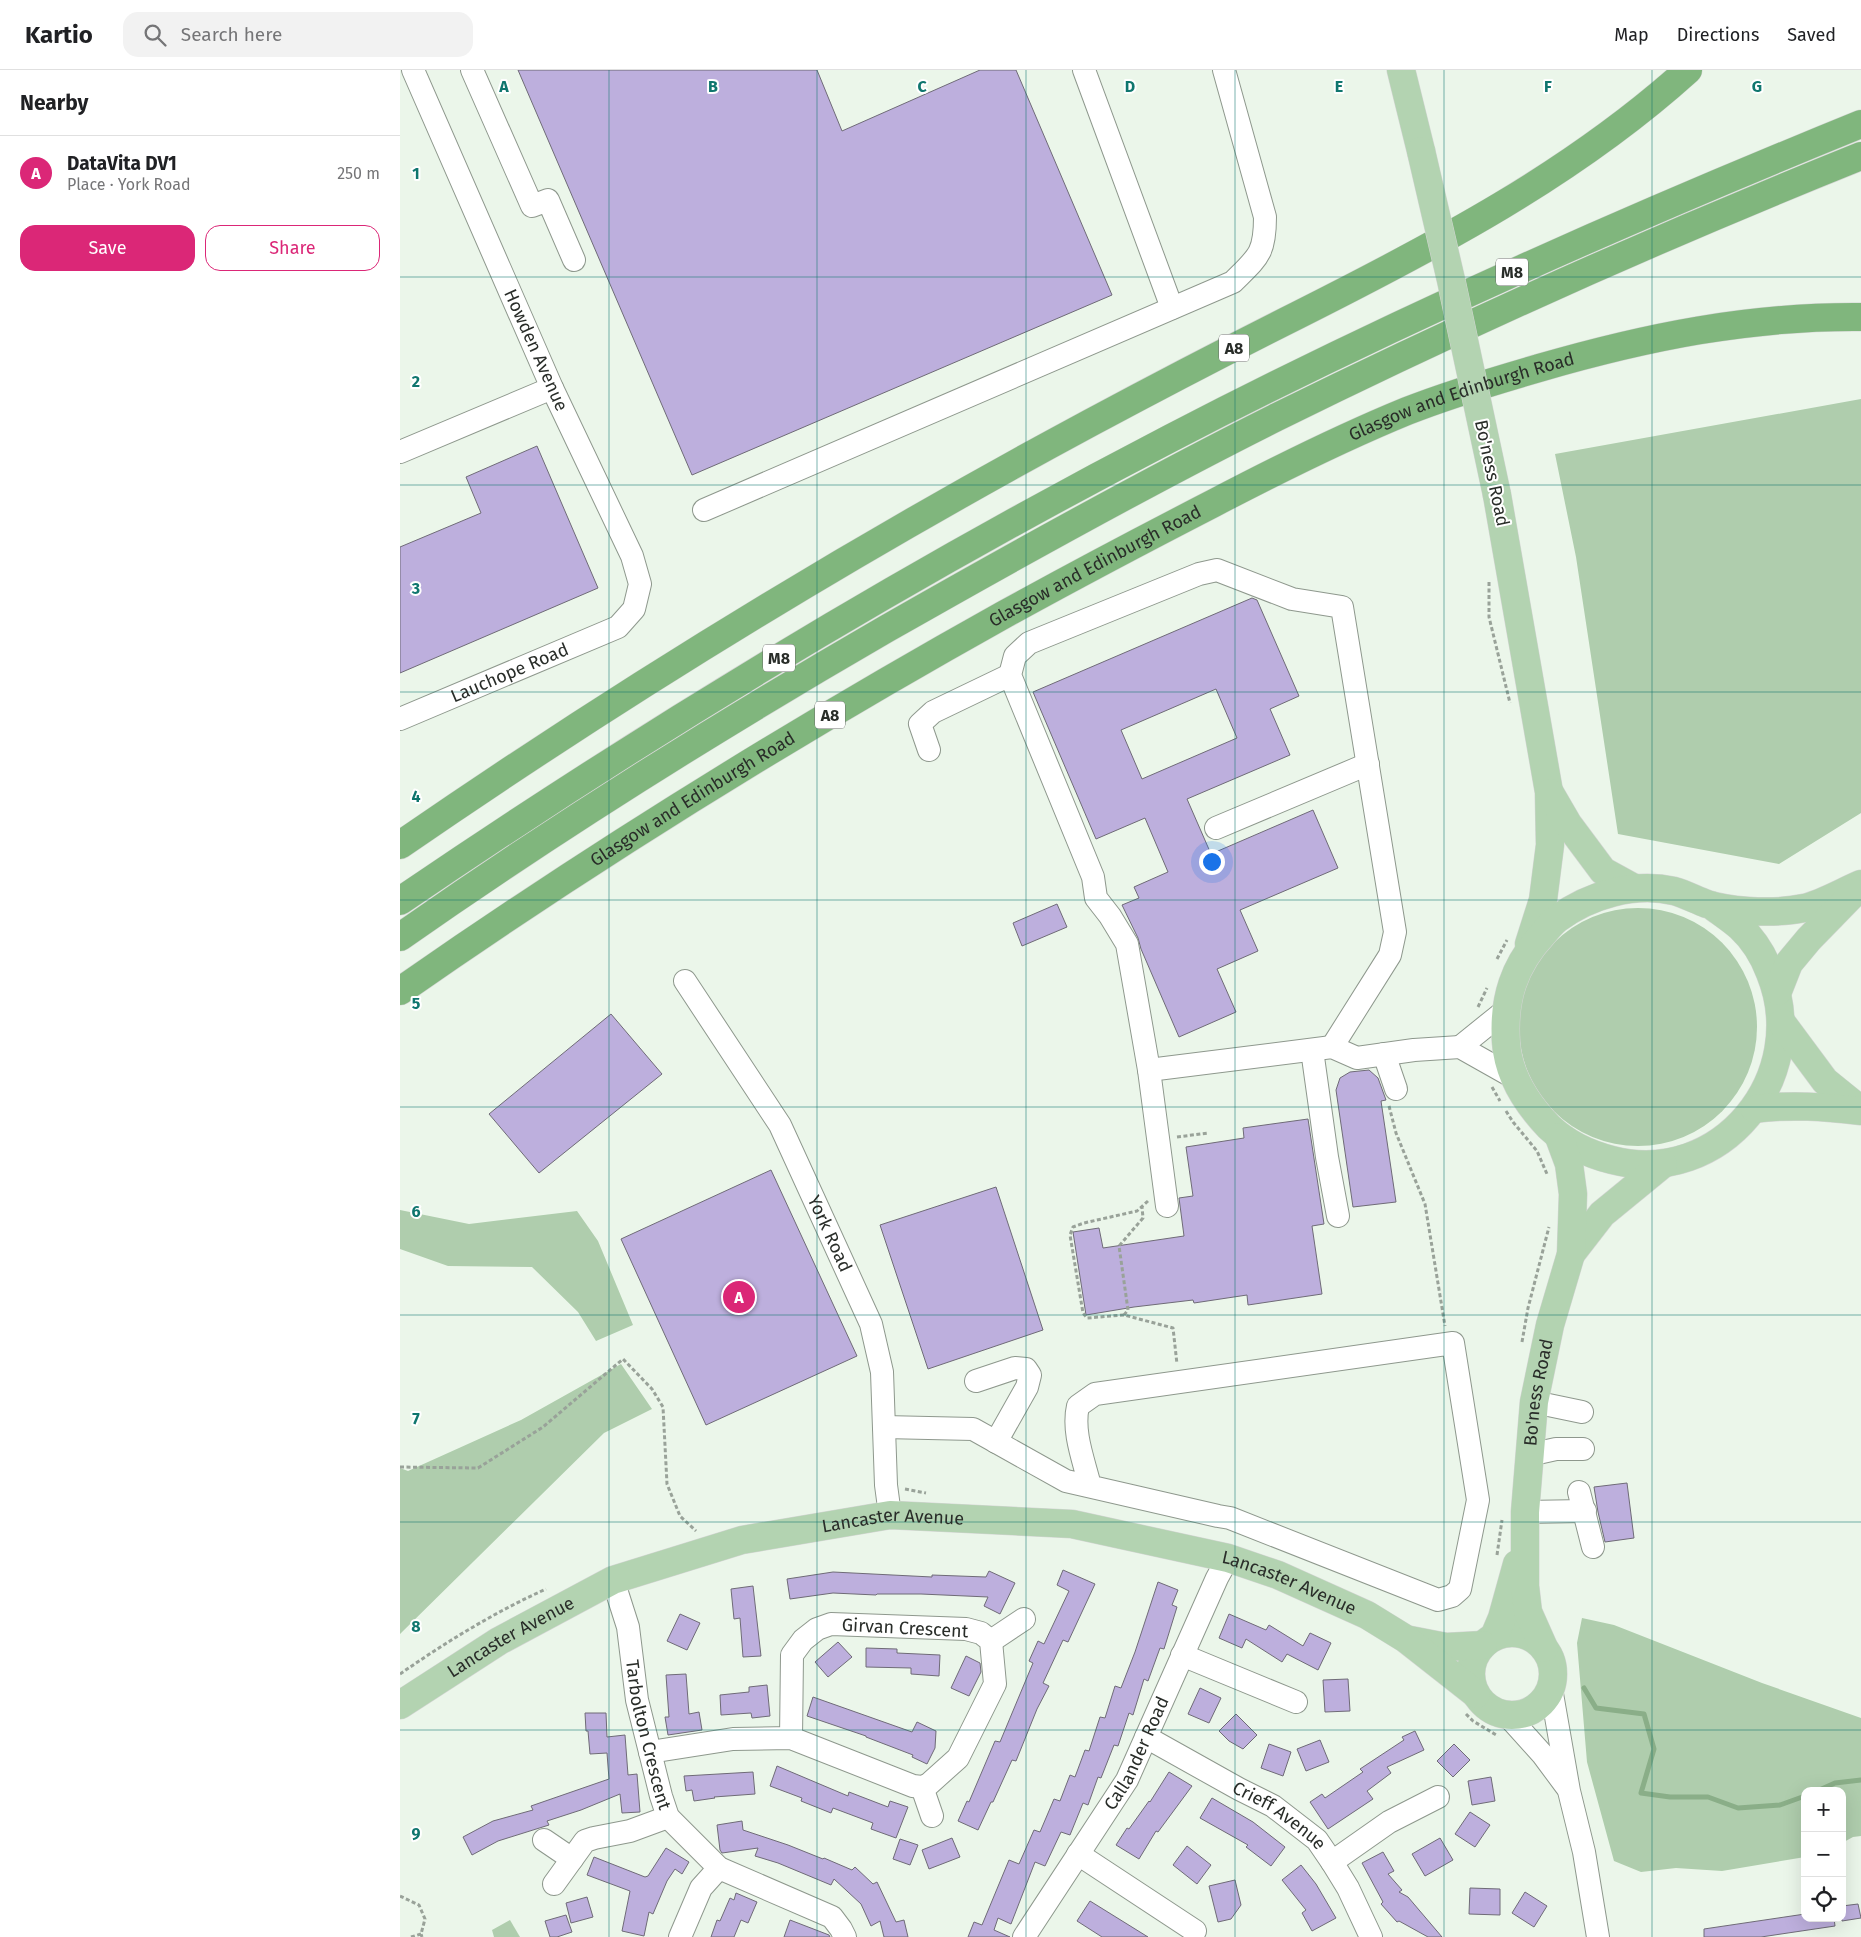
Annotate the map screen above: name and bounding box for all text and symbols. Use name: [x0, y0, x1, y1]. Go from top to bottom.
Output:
search box: [123, 12, 473, 57]
text: Kartio: [25, 21, 93, 49]
icon: search: [141, 21, 169, 49]
text: Search here: [181, 23, 282, 46]
text: Map: [1614, 24, 1649, 46]
text: Directions: [1677, 24, 1759, 46]
text: Saved: [1787, 24, 1836, 46]
text: A: [498, 77, 509, 96]
text: B: [708, 77, 718, 96]
text: C: [917, 77, 927, 96]
text: D: [1125, 77, 1135, 96]
text: E: [1335, 77, 1343, 96]
text: F: [1544, 77, 1552, 96]
text: G: [1752, 77, 1762, 96]
text: Nearby: [20, 90, 88, 116]
text: DataVita DV1: [67, 152, 177, 175]
text: A: [31, 164, 41, 183]
text: 250 m: [337, 164, 380, 183]
text: 1: [412, 164, 420, 183]
text: Place · York Road: [67, 175, 191, 194]
button: Save: [20, 225, 195, 271]
button: Share: [205, 225, 380, 271]
road number: M8: [1496, 258, 1528, 286]
street label: Howden Avenue: [499, 286, 573, 414]
road number: A8: [1219, 334, 1249, 362]
street label: Glasgow and Edinburgh Road: [1345, 348, 1577, 446]
text: 2: [412, 372, 420, 391]
street label: Bo'ness Road: [1470, 418, 1514, 528]
street label: Glasgow and Edinburgh Road: [985, 501, 1205, 632]
text: 3: [411, 579, 420, 598]
street label: Lauchope Road: [448, 638, 572, 707]
road number: M8: [763, 644, 795, 672]
road number: A8: [815, 702, 845, 728]
street label: Glasgow and Edinburgh Road: [586, 727, 799, 871]
text: 4: [411, 787, 421, 806]
your location: [1199, 849, 1225, 875]
text: 5: [412, 994, 421, 1013]
street label: York Road: [803, 1192, 857, 1275]
text: 6: [411, 1202, 421, 1221]
pin: A: [723, 1278, 755, 1316]
street label: Bo'ness Road: [1519, 1337, 1558, 1447]
text: 7: [412, 1409, 420, 1428]
street label: Lancaster Avenue: [820, 1504, 965, 1537]
street label: Lancaster Avenue: [1220, 1546, 1360, 1620]
street label: Lancaster Avenue: [443, 1592, 578, 1683]
street label: Girvan Crescent: [841, 1614, 969, 1642]
text: 8: [411, 1617, 421, 1636]
street label: Tarbolton Crescent: [621, 1658, 676, 1813]
street label: Callander Road: [1099, 1693, 1174, 1814]
street label: Crieff Avenue: [1229, 1777, 1331, 1854]
map controls: [1801, 1787, 1846, 1922]
button: +: [1801, 1787, 1846, 1832]
text: 9: [412, 1824, 421, 1843]
button: −: [1801, 1832, 1846, 1877]
button: locate: [1801, 1877, 1846, 1922]

